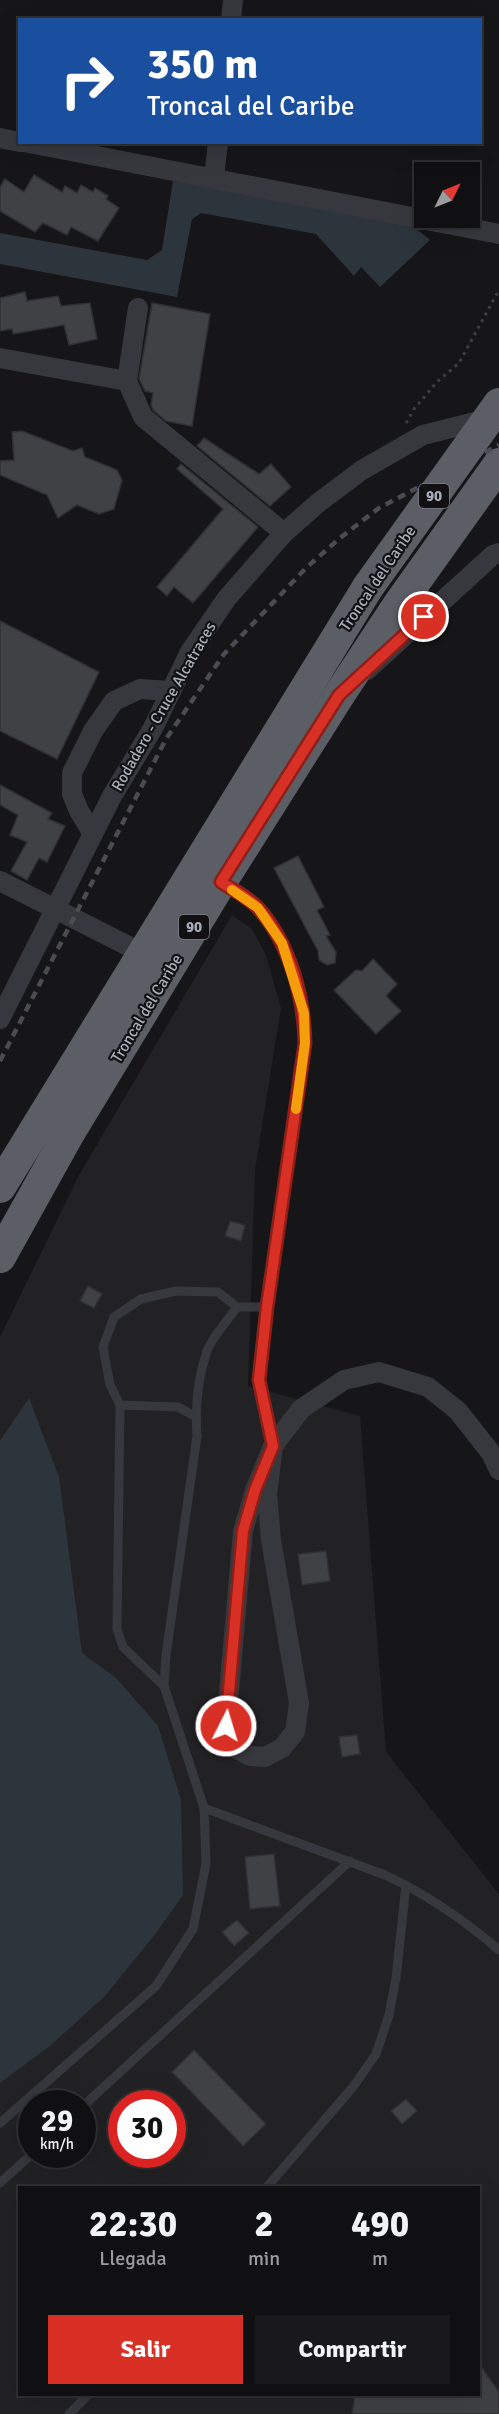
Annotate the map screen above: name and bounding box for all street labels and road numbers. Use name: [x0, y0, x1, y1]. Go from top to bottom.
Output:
road number: 90: [419, 484, 449, 508]
street label: Troncal del Caribe: [335, 522, 420, 635]
street label: Rodadero - Cruce Alcatraces: [107, 618, 221, 795]
road number: 90: [179, 915, 209, 939]
street label: Troncal del Caribe: [107, 951, 187, 1066]

